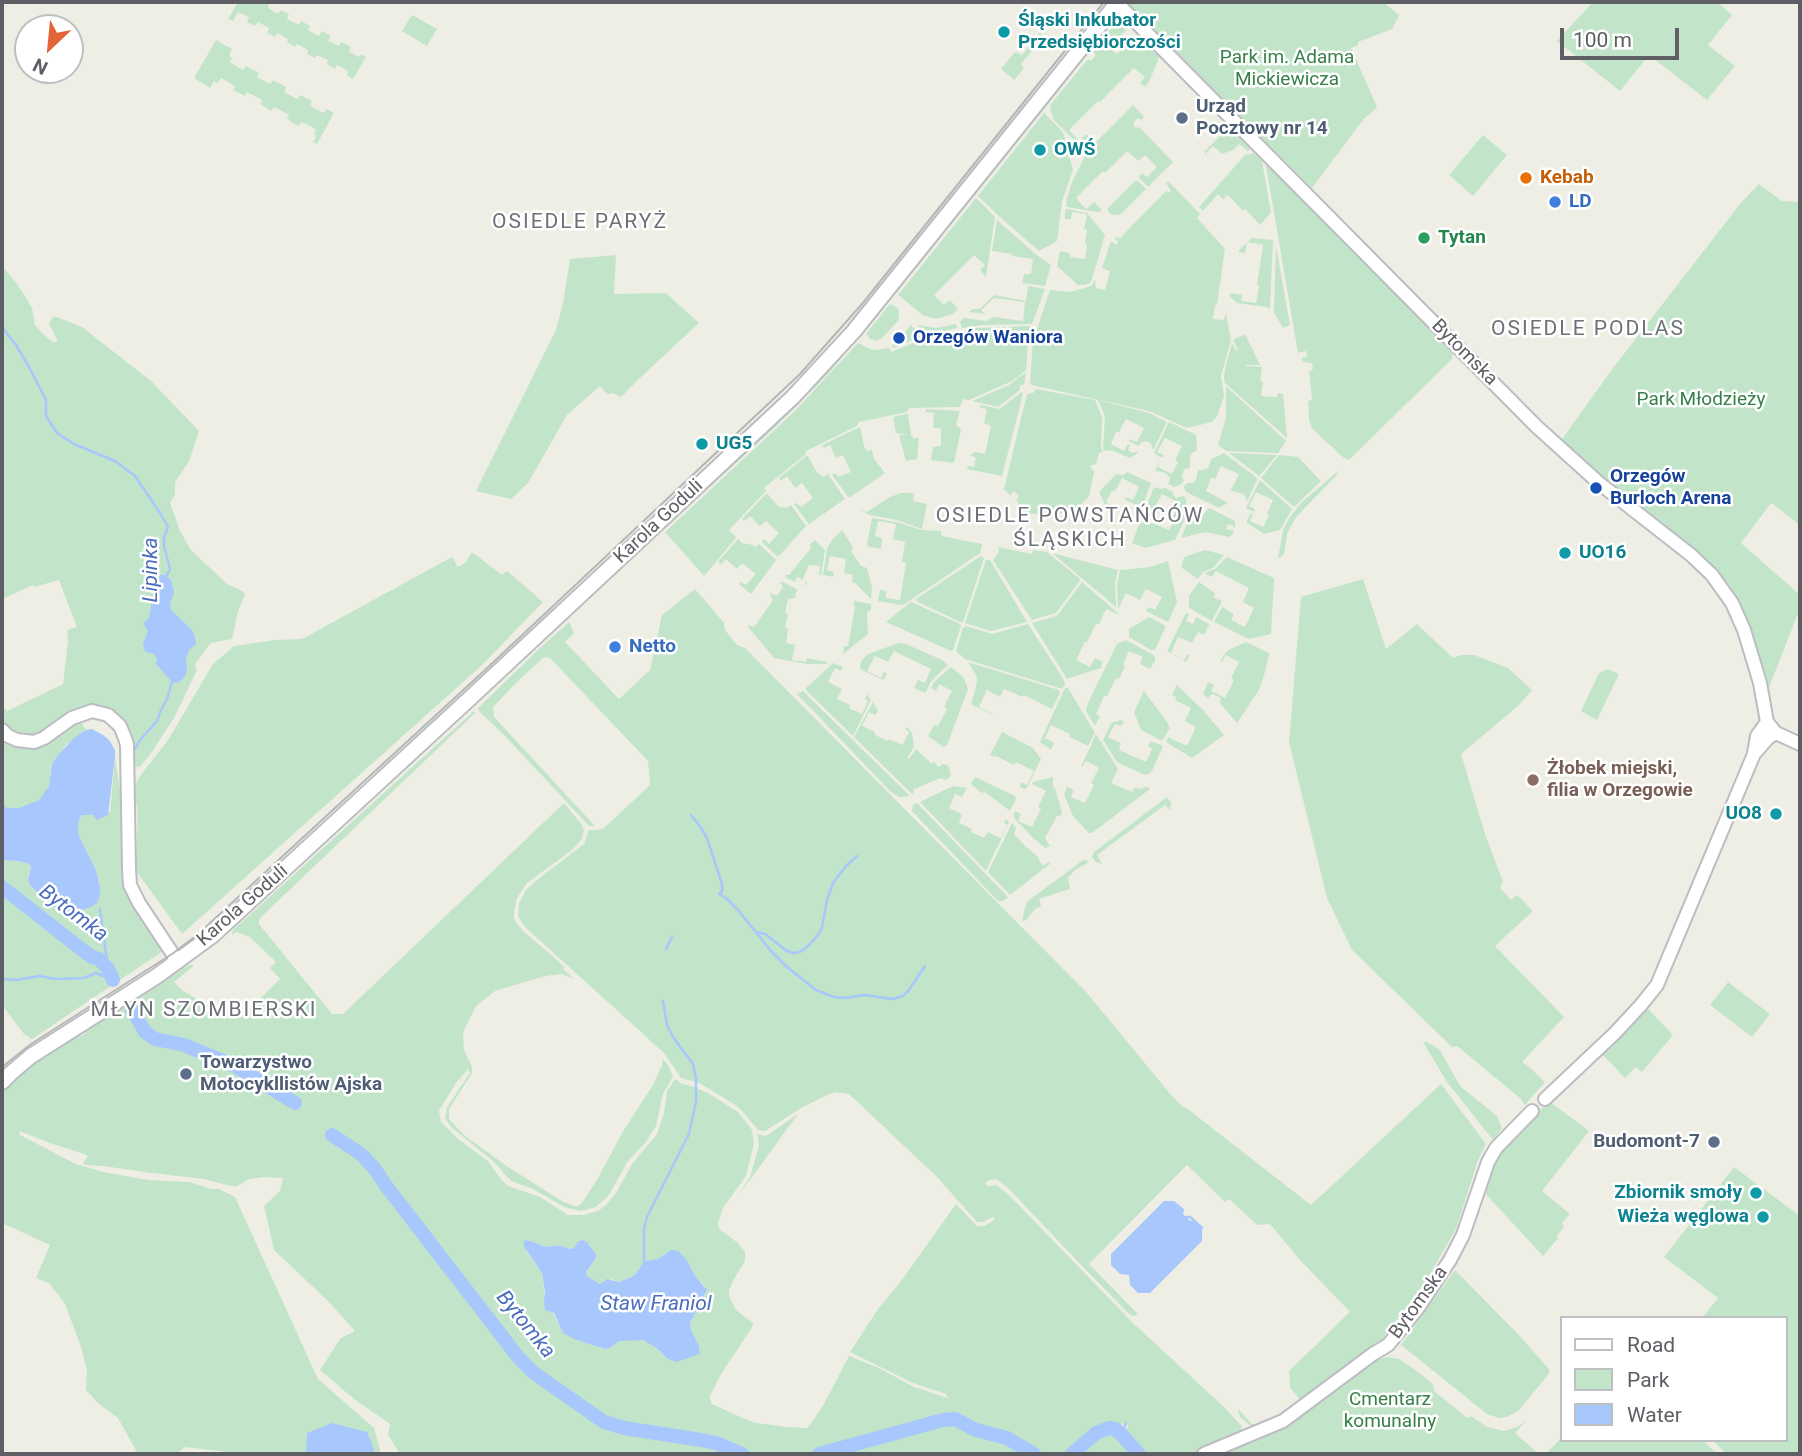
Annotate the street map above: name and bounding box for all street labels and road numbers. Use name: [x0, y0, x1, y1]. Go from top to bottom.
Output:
street label: Bytomska: [1426, 315, 1502, 391]
street label: Karola Goduli: [610, 475, 708, 569]
street label: Karola Goduli: [193, 860, 293, 952]
street label: Bytomska: [1385, 1262, 1453, 1344]

